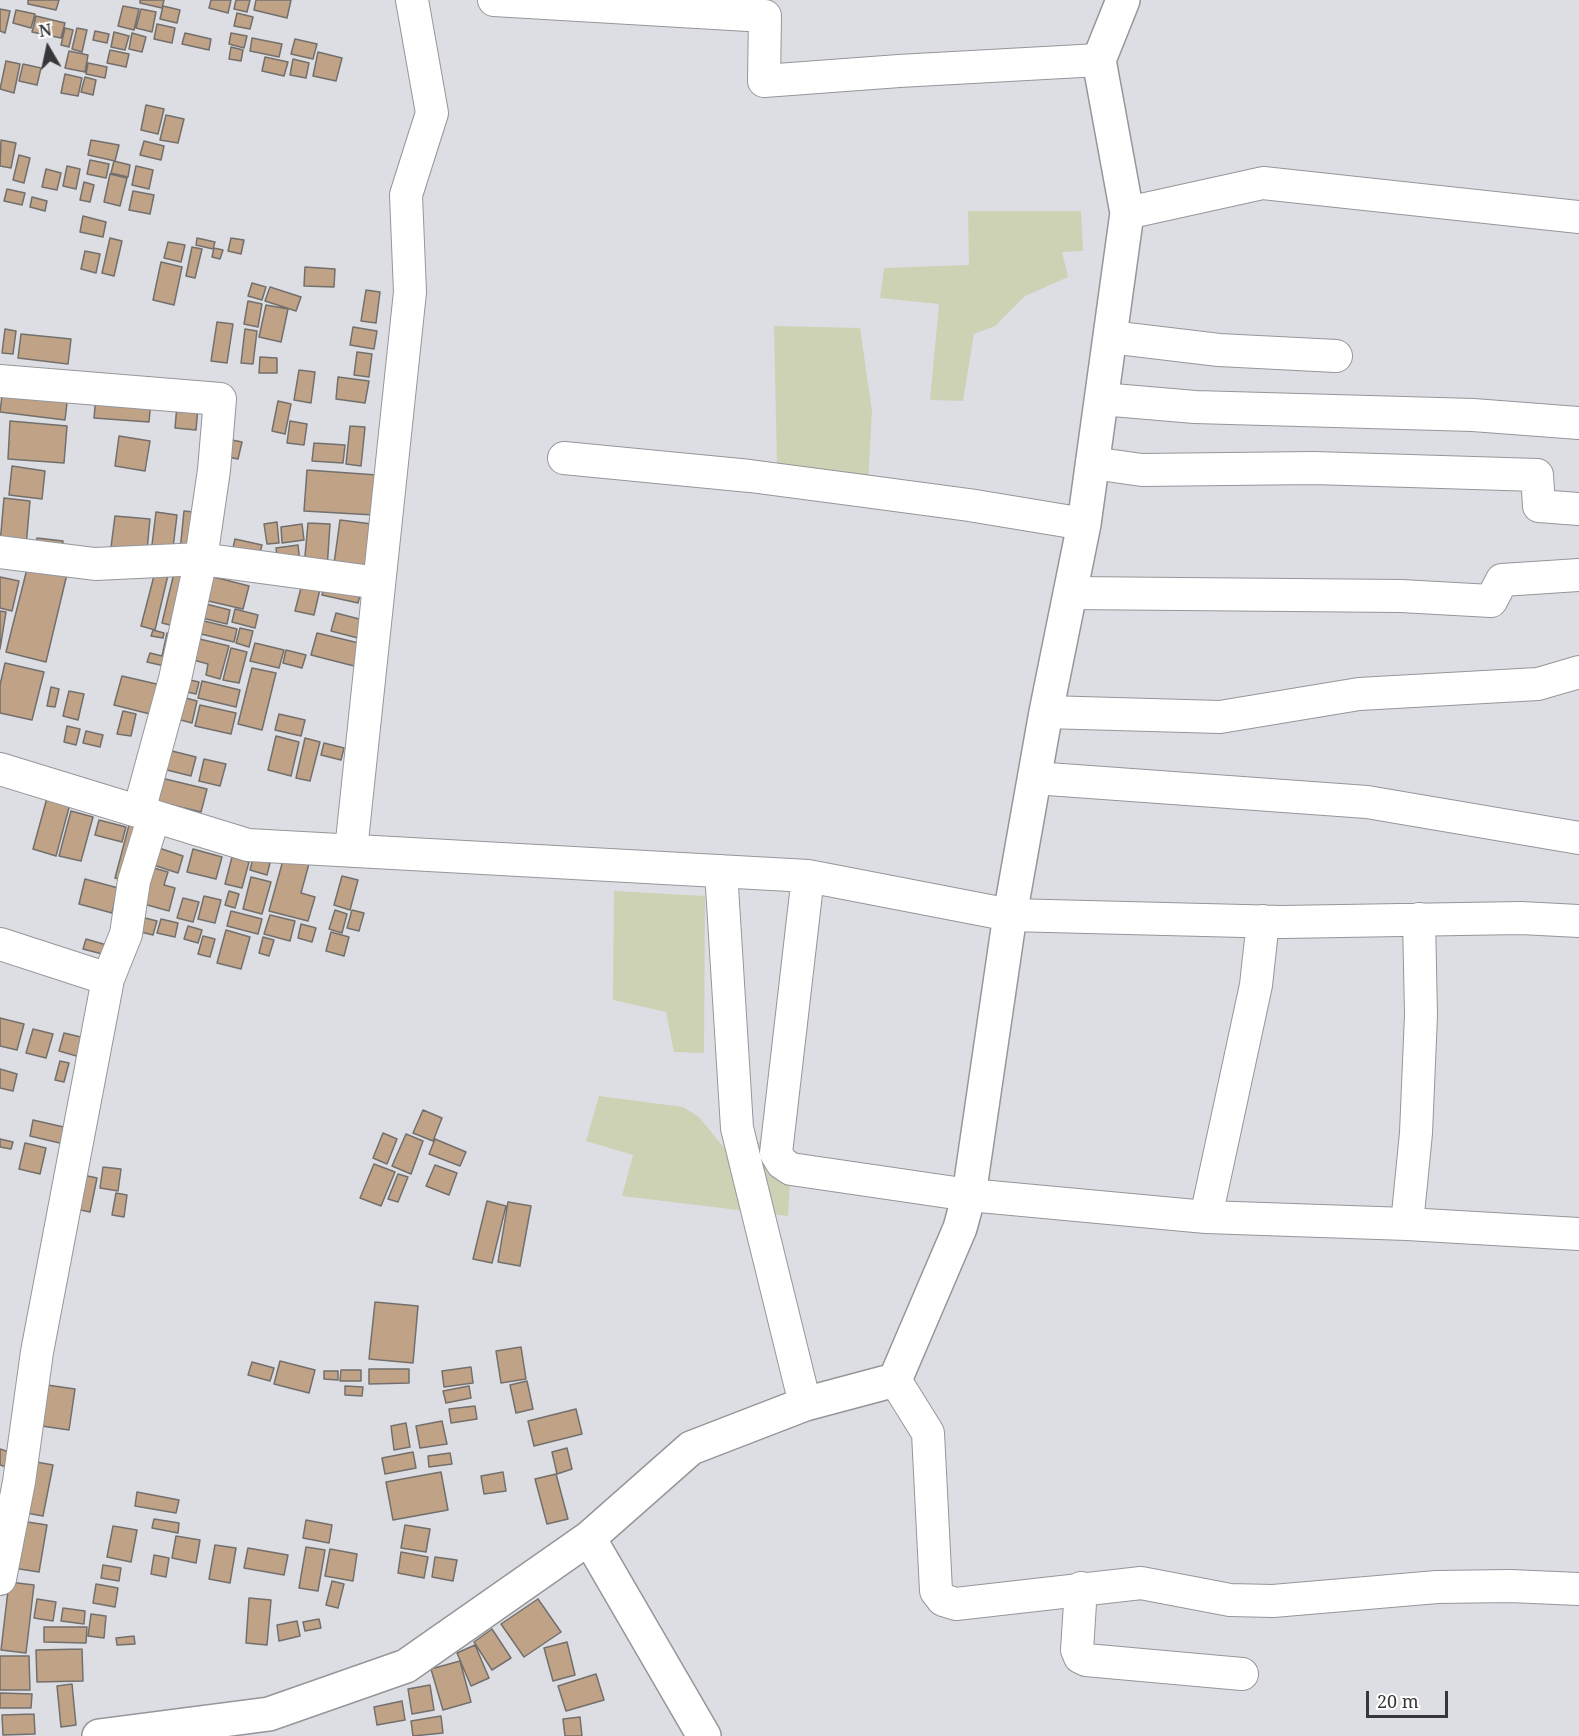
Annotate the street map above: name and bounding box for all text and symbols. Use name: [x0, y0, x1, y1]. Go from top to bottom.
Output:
north arrow: [18, 18, 78, 78]
text: N: [37, 18, 53, 42]
scale bar: [1369, 1679, 1452, 1717]
text: 20 m: [1377, 1689, 1419, 1713]

